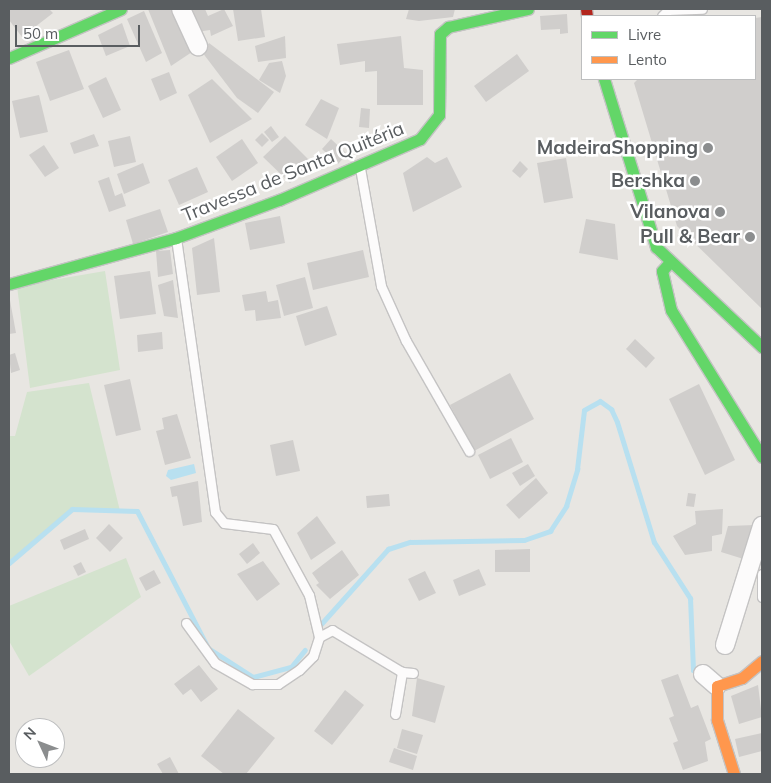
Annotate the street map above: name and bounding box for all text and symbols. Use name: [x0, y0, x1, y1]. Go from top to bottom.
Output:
scale bar: [18, 15, 142, 47]
legend: [581, 15, 756, 80]
text: 50 m: [23, 24, 58, 43]
text: Livre: [628, 25, 661, 44]
text: Lento: [628, 50, 667, 69]
street label: Travessa de Santa Quitéria: [179, 117, 407, 227]
place label: MadeiraShopping: [537, 137, 698, 159]
marker: MadeiraShopping: [702, 142, 714, 154]
place label: Bershka: [611, 170, 685, 192]
marker: Bershka: [689, 175, 701, 187]
place label: Vilanova: [630, 201, 710, 223]
marker: Vilanova: [714, 206, 726, 218]
place label: Pull & Bear: [640, 226, 740, 248]
marker: Pull & Bear: [744, 231, 756, 243]
north arrow: [15, 718, 65, 768]
text: N: [20, 723, 40, 743]

